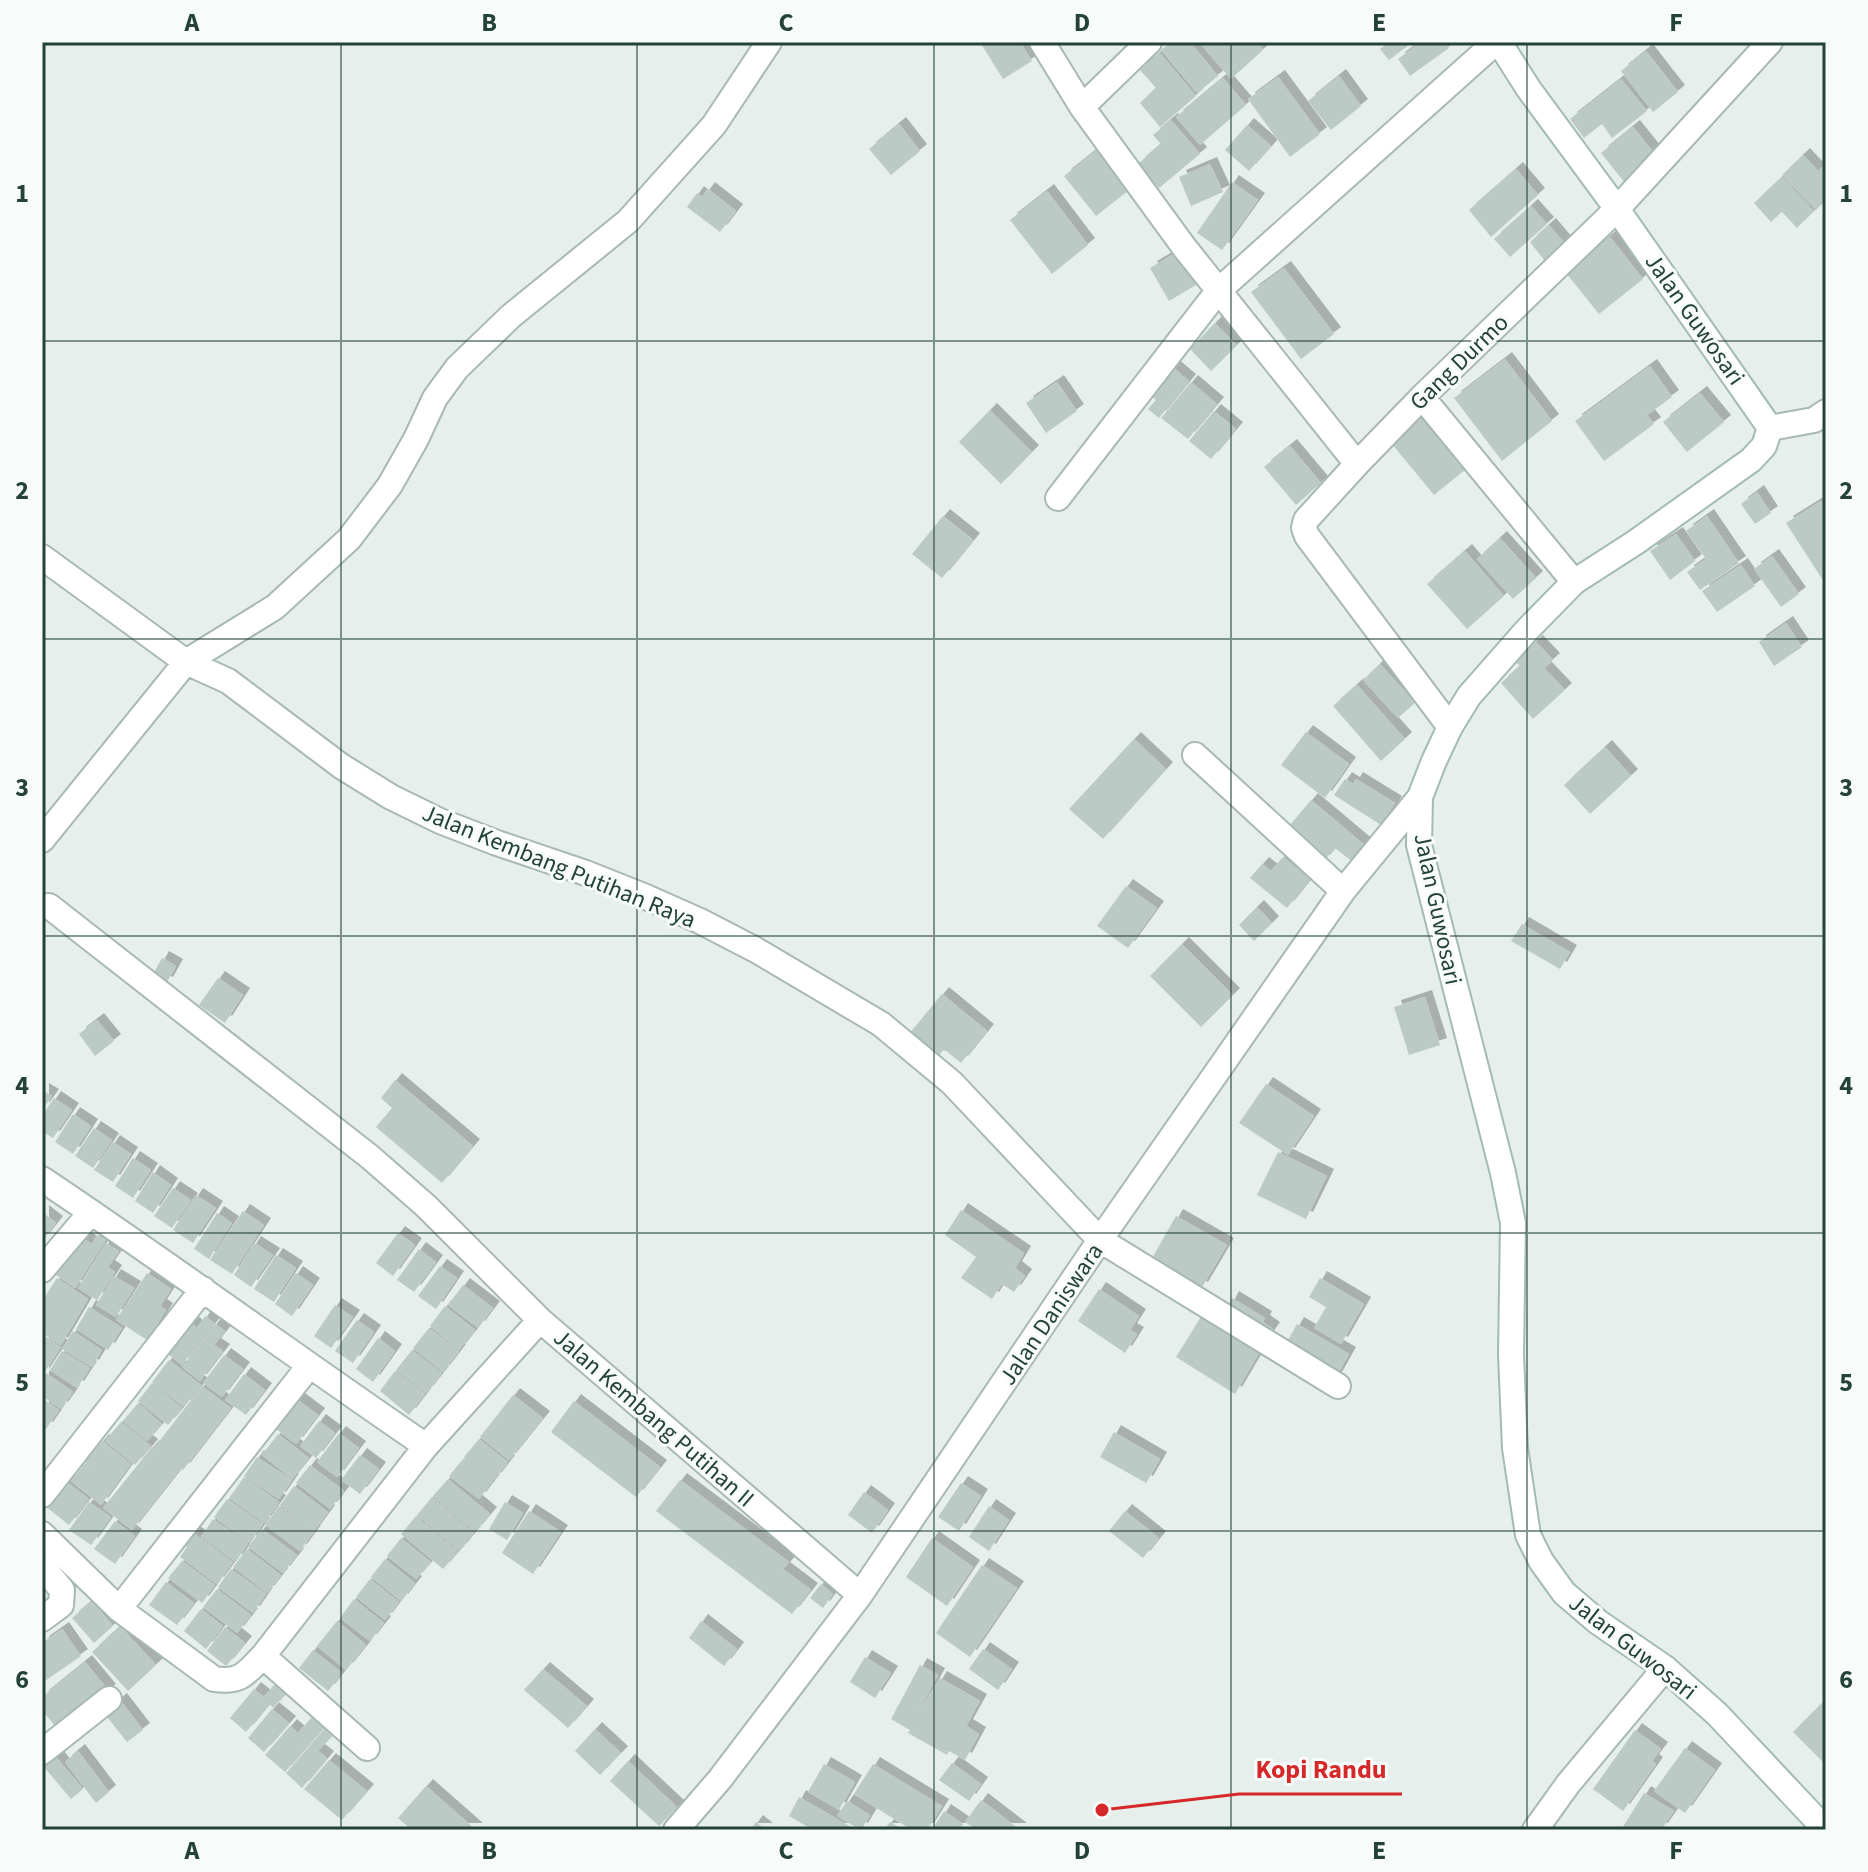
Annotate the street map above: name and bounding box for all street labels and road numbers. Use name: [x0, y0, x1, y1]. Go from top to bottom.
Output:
street label: Jalan Guwosari: [1636, 246, 1753, 392]
street label: Gang Durmo: [1402, 306, 1517, 419]
street label: Jalan Kembang Putihan Raya: [417, 795, 701, 937]
street label: Jalan Guwosari: [1404, 830, 1471, 988]
street label: Jalan Daniswara: [991, 1236, 1112, 1392]
street label: Jalan Kembang Putihan II: [545, 1321, 762, 1516]
street label: Jalan Guwosari: [1561, 1586, 1704, 1709]

